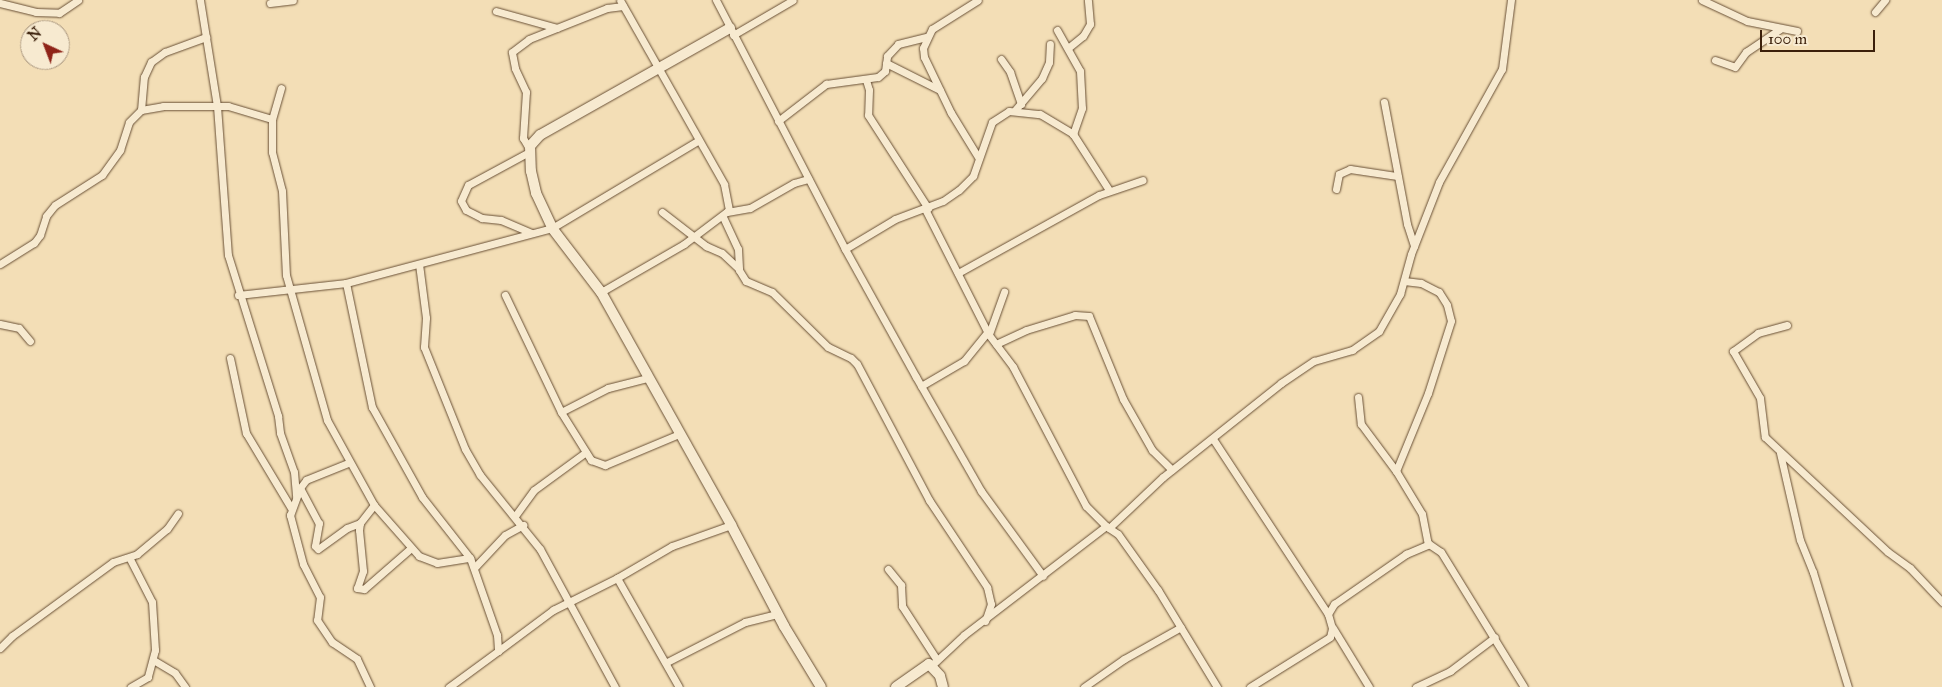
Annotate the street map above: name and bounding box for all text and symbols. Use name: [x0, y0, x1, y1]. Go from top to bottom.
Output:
north arrow: [20, 20, 70, 70]
scale bar: [1762, 20, 1877, 52]
text: N: [25, 24, 45, 45]
text: 100 m: [1768, 30, 1807, 48]

